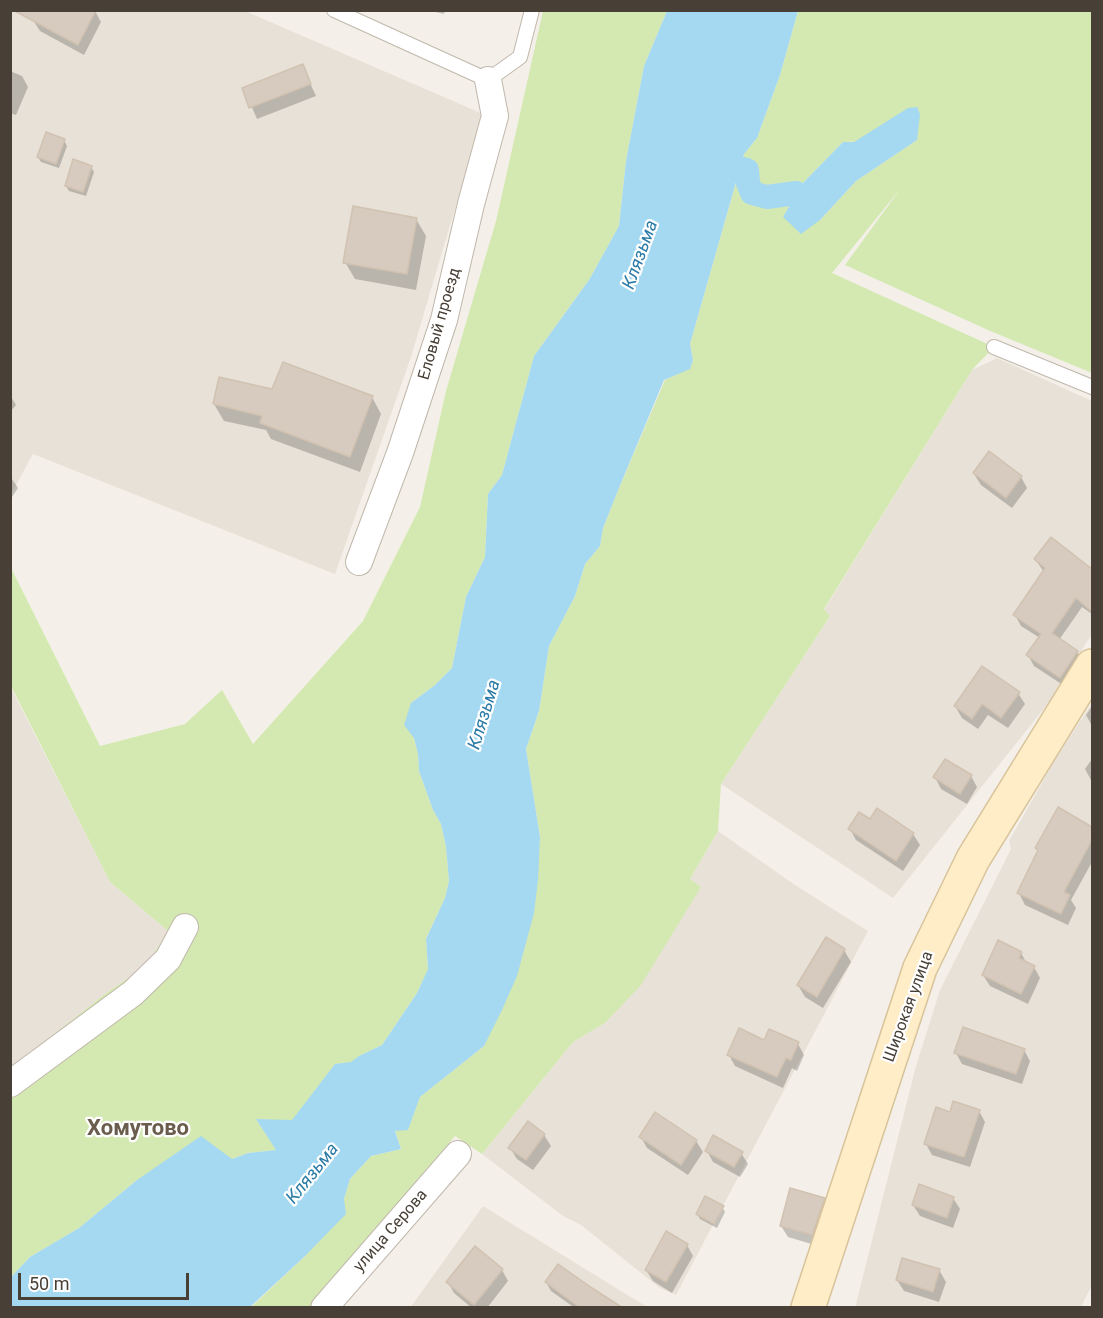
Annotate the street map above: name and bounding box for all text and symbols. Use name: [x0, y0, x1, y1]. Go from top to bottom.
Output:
water label: Клязьма: [619, 218, 663, 292]
street label: Еловый проезд: [415, 266, 465, 382]
water label: Клязьма: [464, 678, 506, 752]
street label: Широкая улица: [880, 949, 938, 1065]
district label: Хомутово: [87, 1116, 189, 1142]
water label: Клязьма: [282, 1139, 344, 1209]
street label: улица Серова: [350, 1186, 432, 1276]
scale bar: [21, 1261, 192, 1299]
text: 50 m: [29, 1273, 69, 1294]

